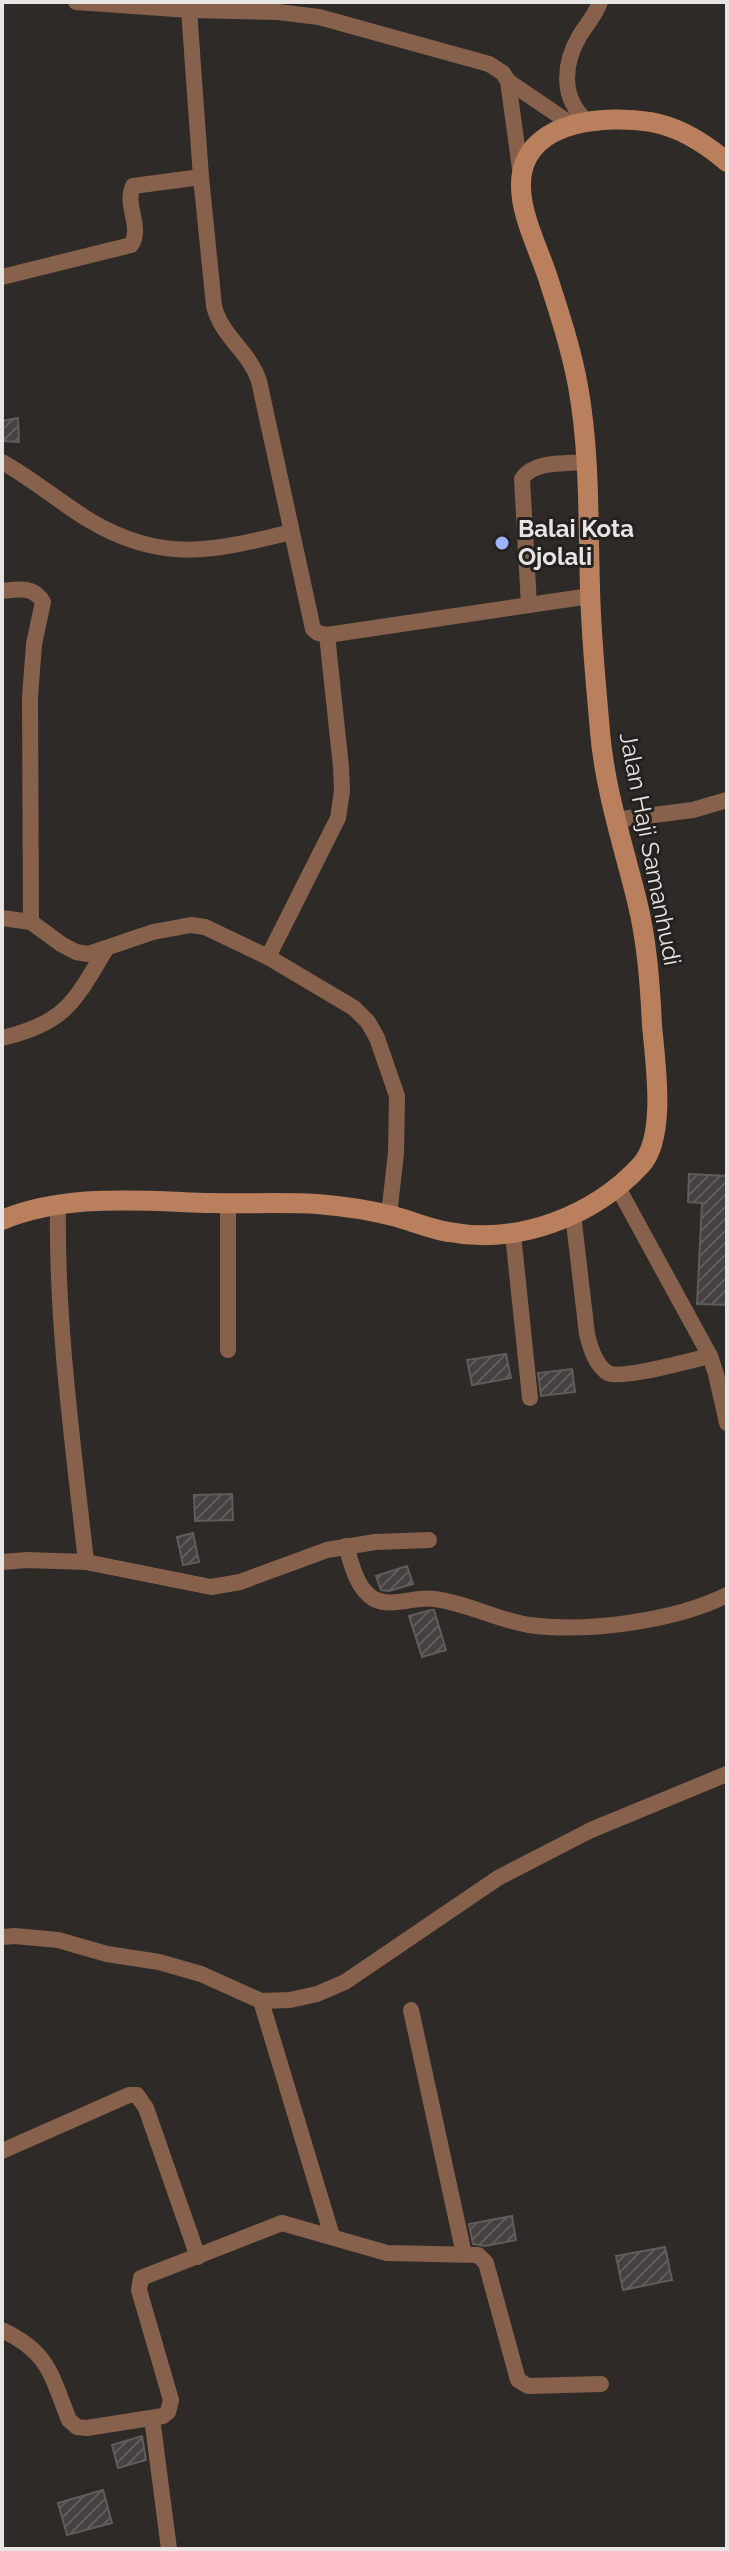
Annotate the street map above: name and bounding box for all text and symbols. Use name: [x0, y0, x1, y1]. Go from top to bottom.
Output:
place label: Balai Kota Ojolali: [518, 514, 634, 571]
marker: Balai Kota Ojolali: [493, 534, 511, 552]
street label: Jalan Haji Samanhudi: [614, 730, 687, 968]

